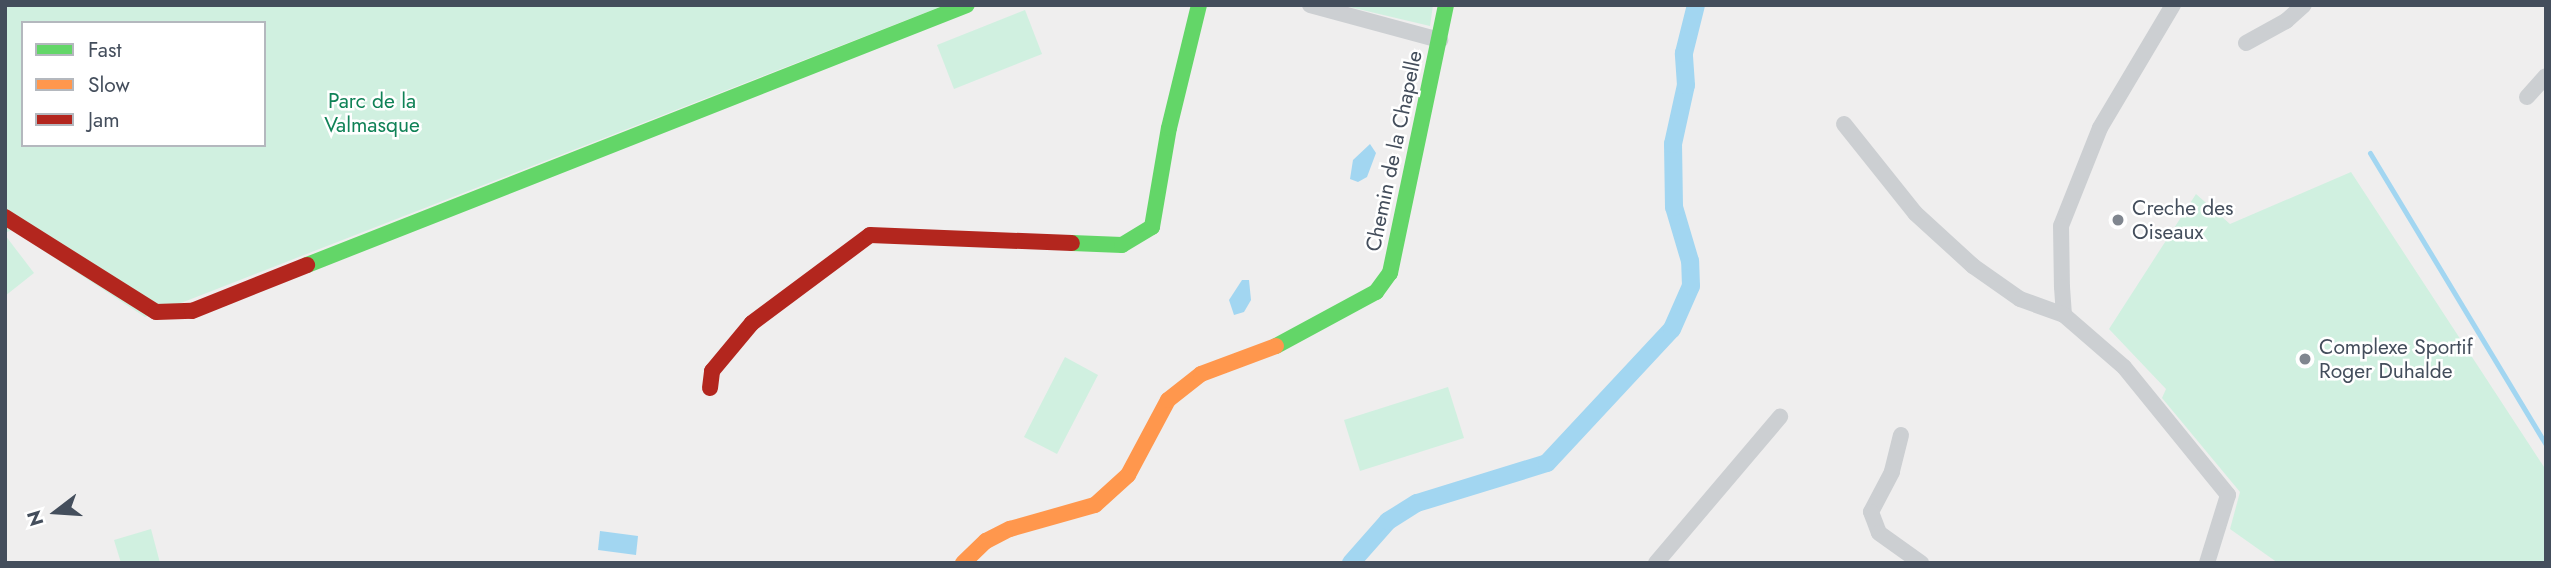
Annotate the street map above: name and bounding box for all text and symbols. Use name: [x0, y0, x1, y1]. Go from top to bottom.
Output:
legend: [21, 21, 266, 147]
text: Fast: [88, 35, 121, 65]
street label: Chemin de la Chapelle: [1360, 48, 1428, 254]
text: Slow: [88, 70, 130, 100]
park label: Parc de la Valmasque: [324, 88, 420, 138]
text: Jam: [88, 105, 120, 135]
place label: Creche des Oiseaux: [2132, 195, 2234, 245]
marker: Creche des Oiseaux: [2110, 212, 2126, 228]
place label: Complexe Sportif Roger Duhalde: [2319, 334, 2473, 384]
marker: Complexe Sportif Roger Duhalde: [2297, 351, 2313, 367]
north arrow: [21, 477, 91, 547]
text: N: [20, 507, 51, 529]

